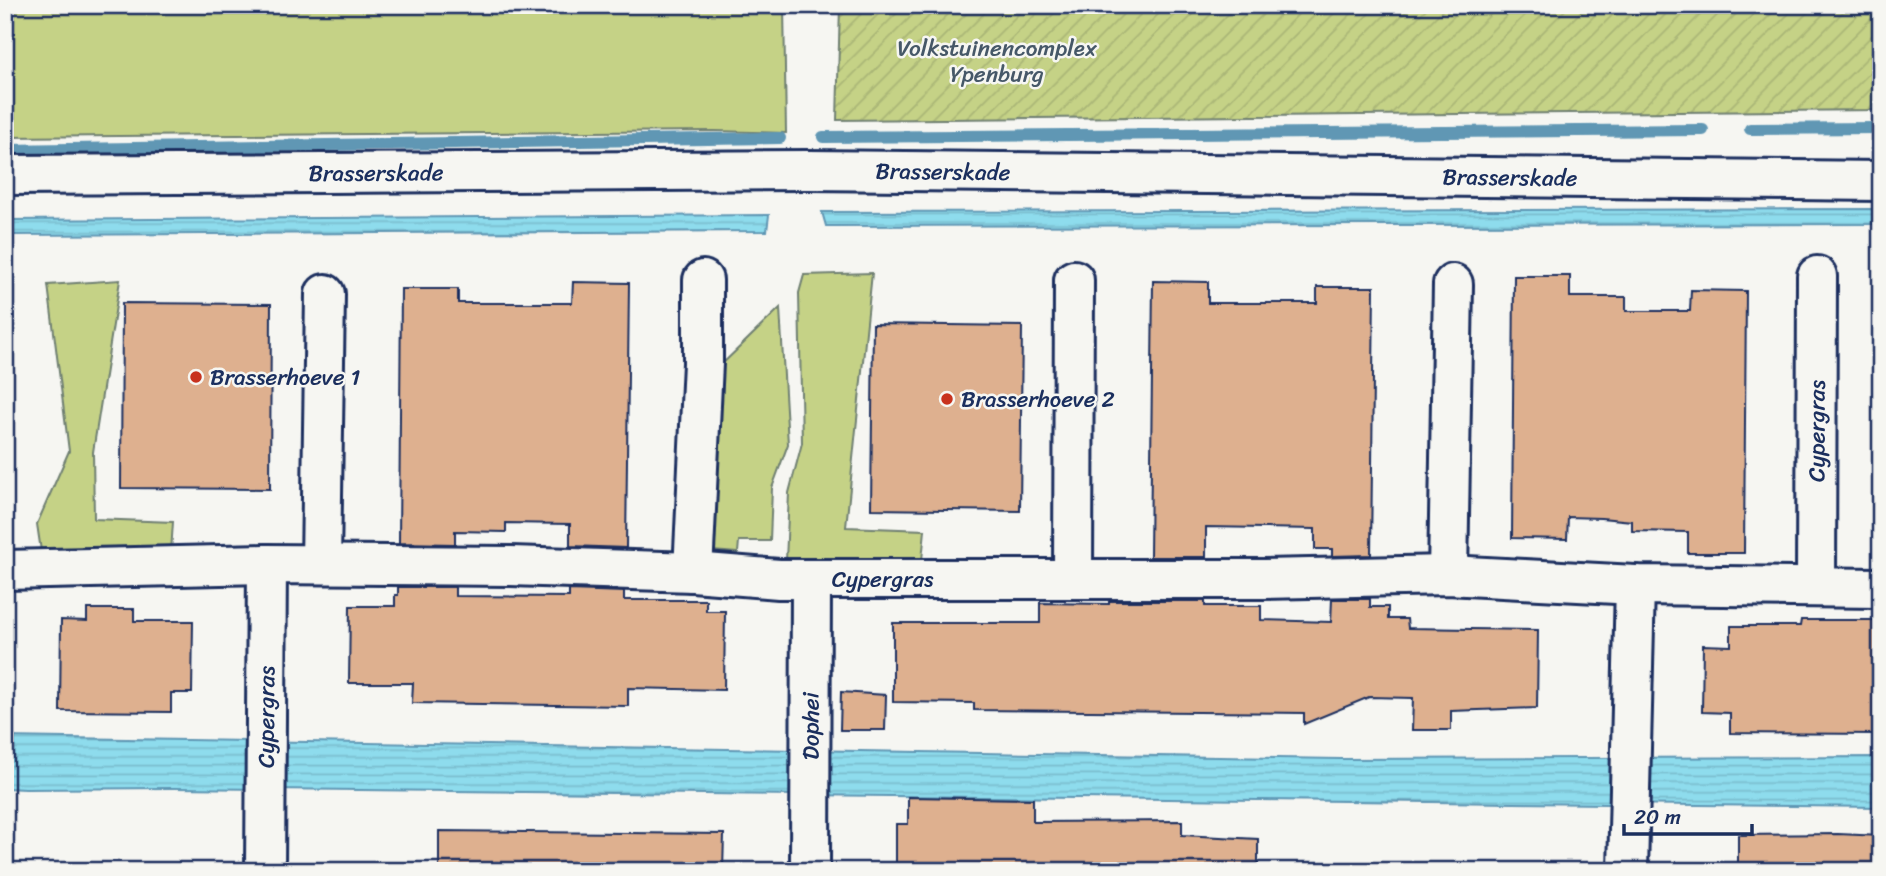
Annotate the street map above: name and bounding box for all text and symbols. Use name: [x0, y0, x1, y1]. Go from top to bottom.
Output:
park label: Volkstuinencomplex Ypenburg: [897, 28, 1097, 95]
street label: Brasserskade: [875, 151, 1011, 193]
street label: Brasserskade: [308, 152, 444, 194]
street label: Brasserskade: [1442, 157, 1578, 199]
place label: Brasserhoeve 1: [210, 357, 361, 398]
marker: Brasserhoeve 1: [188, 369, 204, 385]
place label: Brasserhoeve 2: [961, 379, 1115, 420]
street label: Cypergras: [1796, 379, 1838, 482]
marker: Brasserhoeve 2: [939, 391, 955, 407]
street label: Cypergras: [832, 559, 934, 600]
street label: Cypergras: [246, 665, 287, 768]
street label: Dophei: [790, 691, 832, 760]
scale bar: [1624, 792, 1751, 836]
text: 20 m: [1634, 798, 1681, 836]

